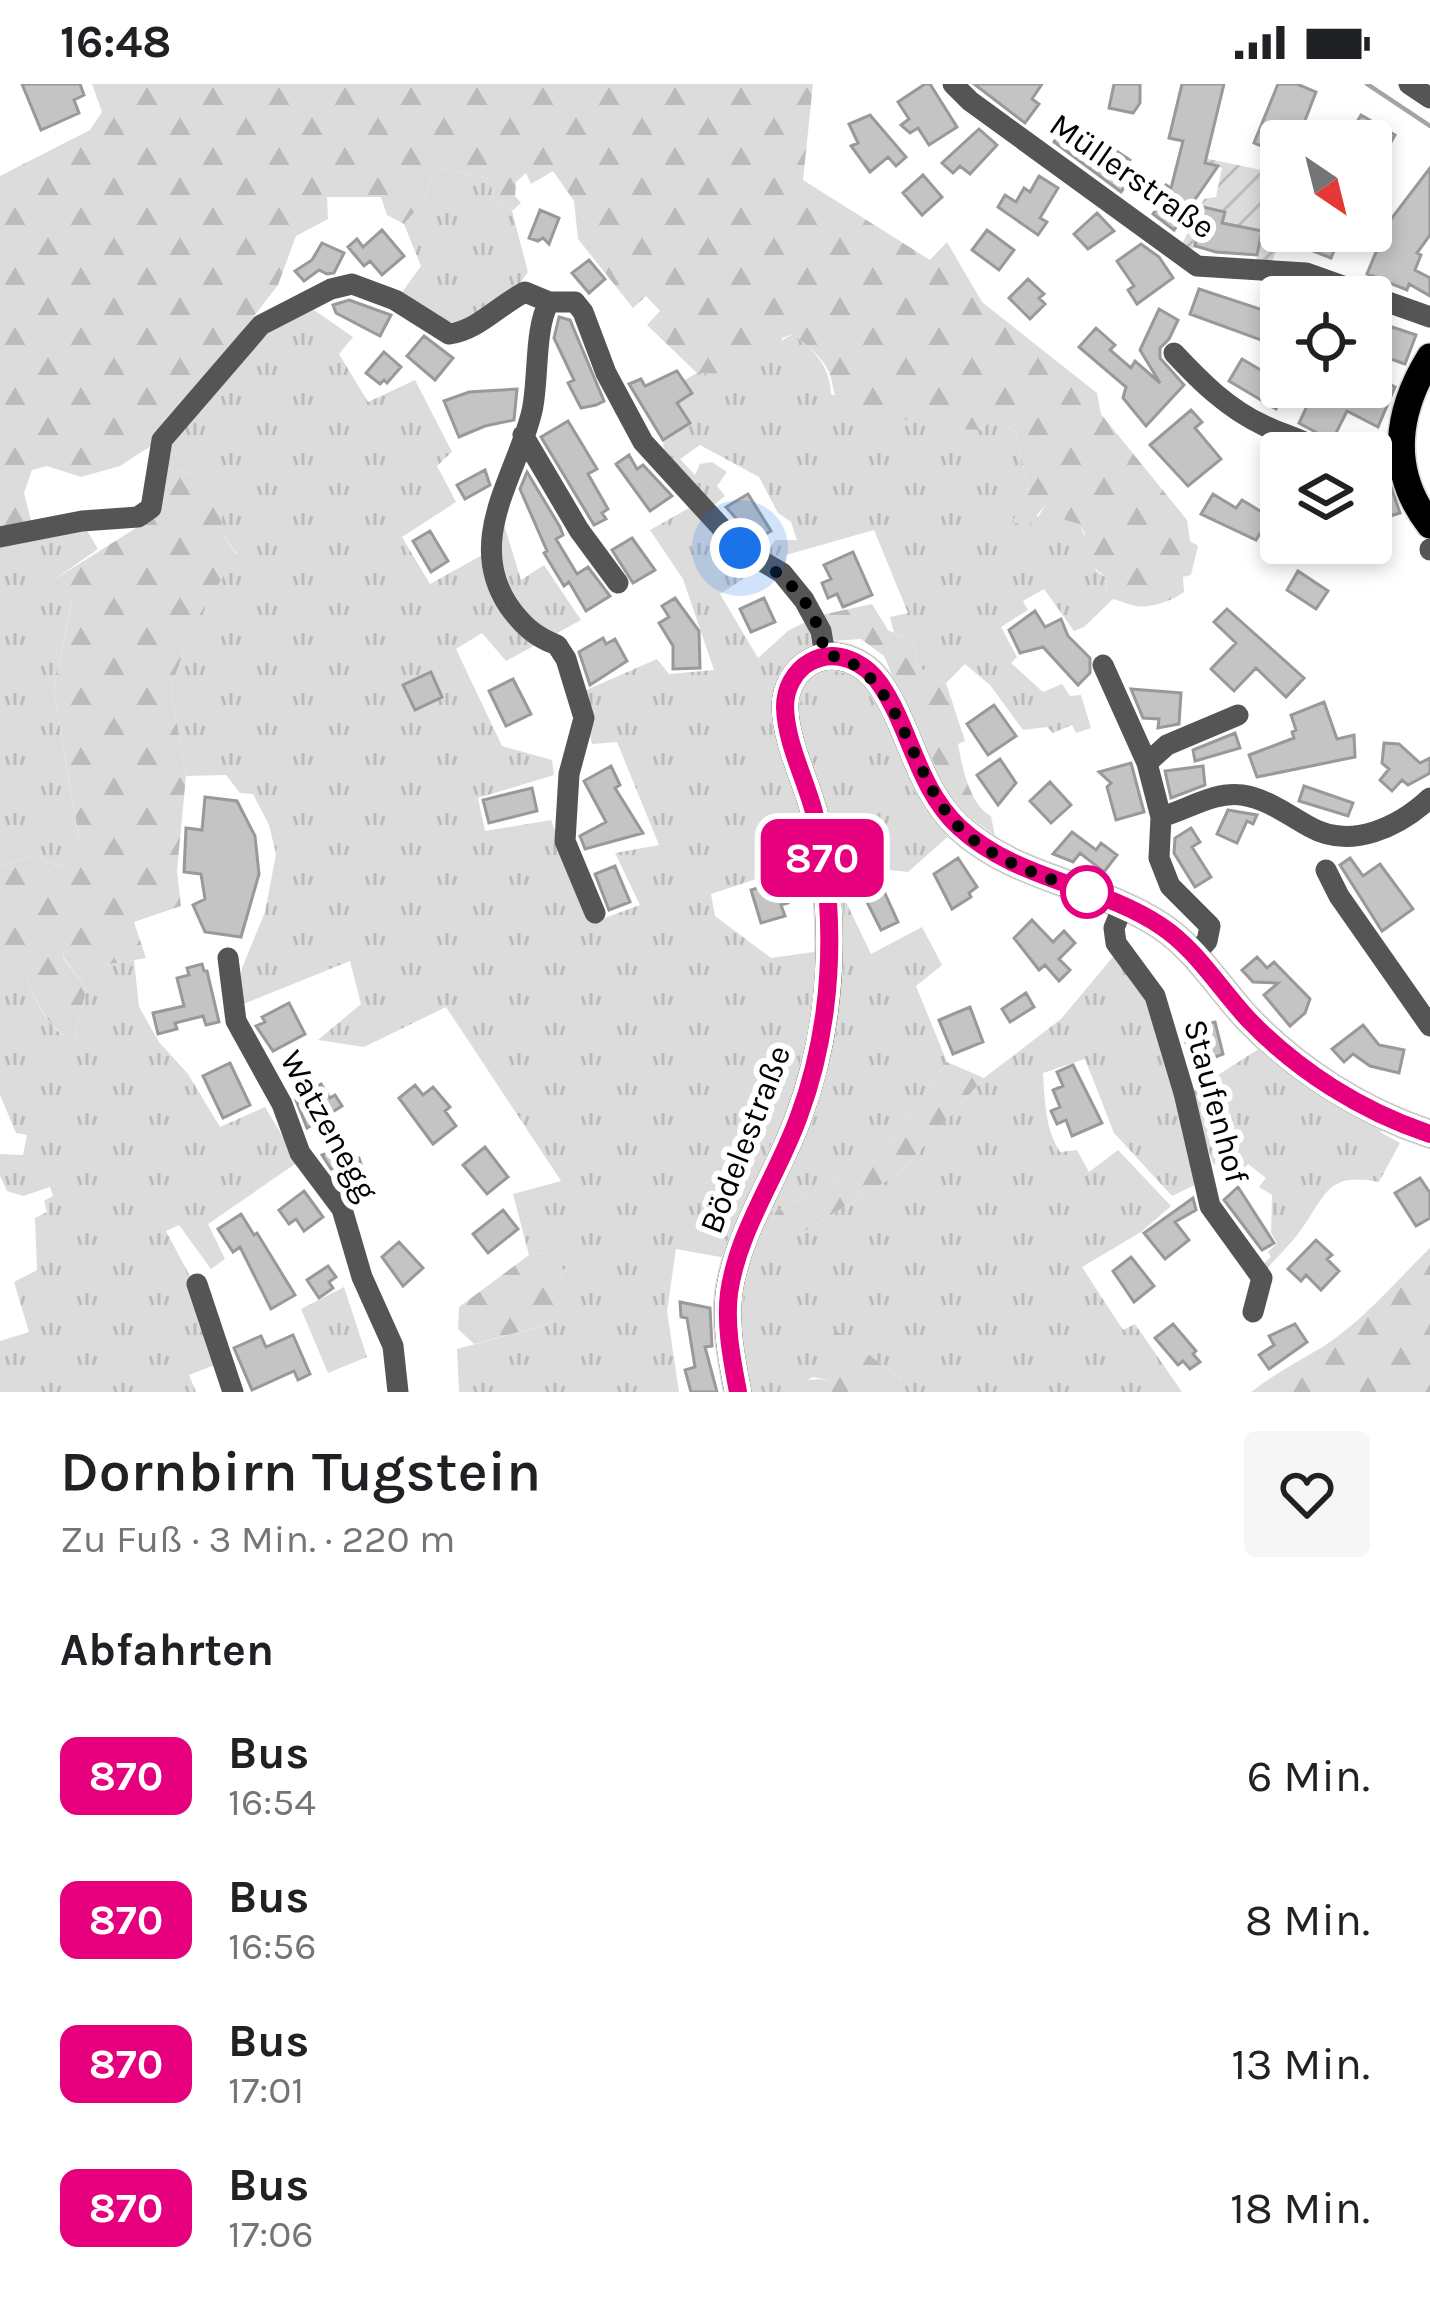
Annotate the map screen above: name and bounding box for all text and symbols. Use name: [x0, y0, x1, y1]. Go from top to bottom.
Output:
text: 16:48: [60, 16, 171, 68]
street label: Müllerstraße: [1043, 105, 1222, 247]
north arrow: [1260, 120, 1392, 252]
map controls: [1260, 120, 1392, 564]
button: locate: [1260, 276, 1392, 408]
button: layers: [1260, 432, 1392, 564]
your location: [710, 518, 770, 578]
line badge: 870: [753, 819, 891, 897]
text: 870: [785, 833, 859, 883]
unlabelled marker: [1062, 867, 1112, 917]
street label: Staufenhof: [1176, 1015, 1256, 1188]
street label: Bödelestraße: [692, 1040, 798, 1239]
street label: Watzenegg: [272, 1044, 386, 1207]
button: heart: [1244, 1431, 1370, 1557]
text: Dornbirn Tugstein: [60, 1438, 541, 1504]
text: Zu Fuß · 3 Min. · 220 m: [60, 1516, 456, 1562]
text: Abfahrten: [60, 1624, 274, 1676]
text: Bus: [228, 1727, 309, 1779]
text: 6 Min.: [1247, 1750, 1370, 1802]
text: 870: [89, 1751, 163, 1801]
text: 16:54: [228, 1779, 316, 1825]
text: Bus: [228, 1871, 309, 1923]
text: 8 Min.: [1245, 1894, 1370, 1946]
text: 870: [89, 1895, 163, 1945]
text: 16:56: [228, 1923, 317, 1969]
text: Bus: [228, 2015, 309, 2067]
text: 13 Min.: [1231, 2038, 1370, 2090]
text: 870: [89, 2039, 163, 2089]
text: 17:01: [228, 2067, 304, 2113]
text: Bus: [228, 2159, 309, 2211]
text: 18 Min.: [1230, 2182, 1370, 2234]
text: 870: [89, 2183, 163, 2233]
text: 17:06: [228, 2211, 314, 2257]

